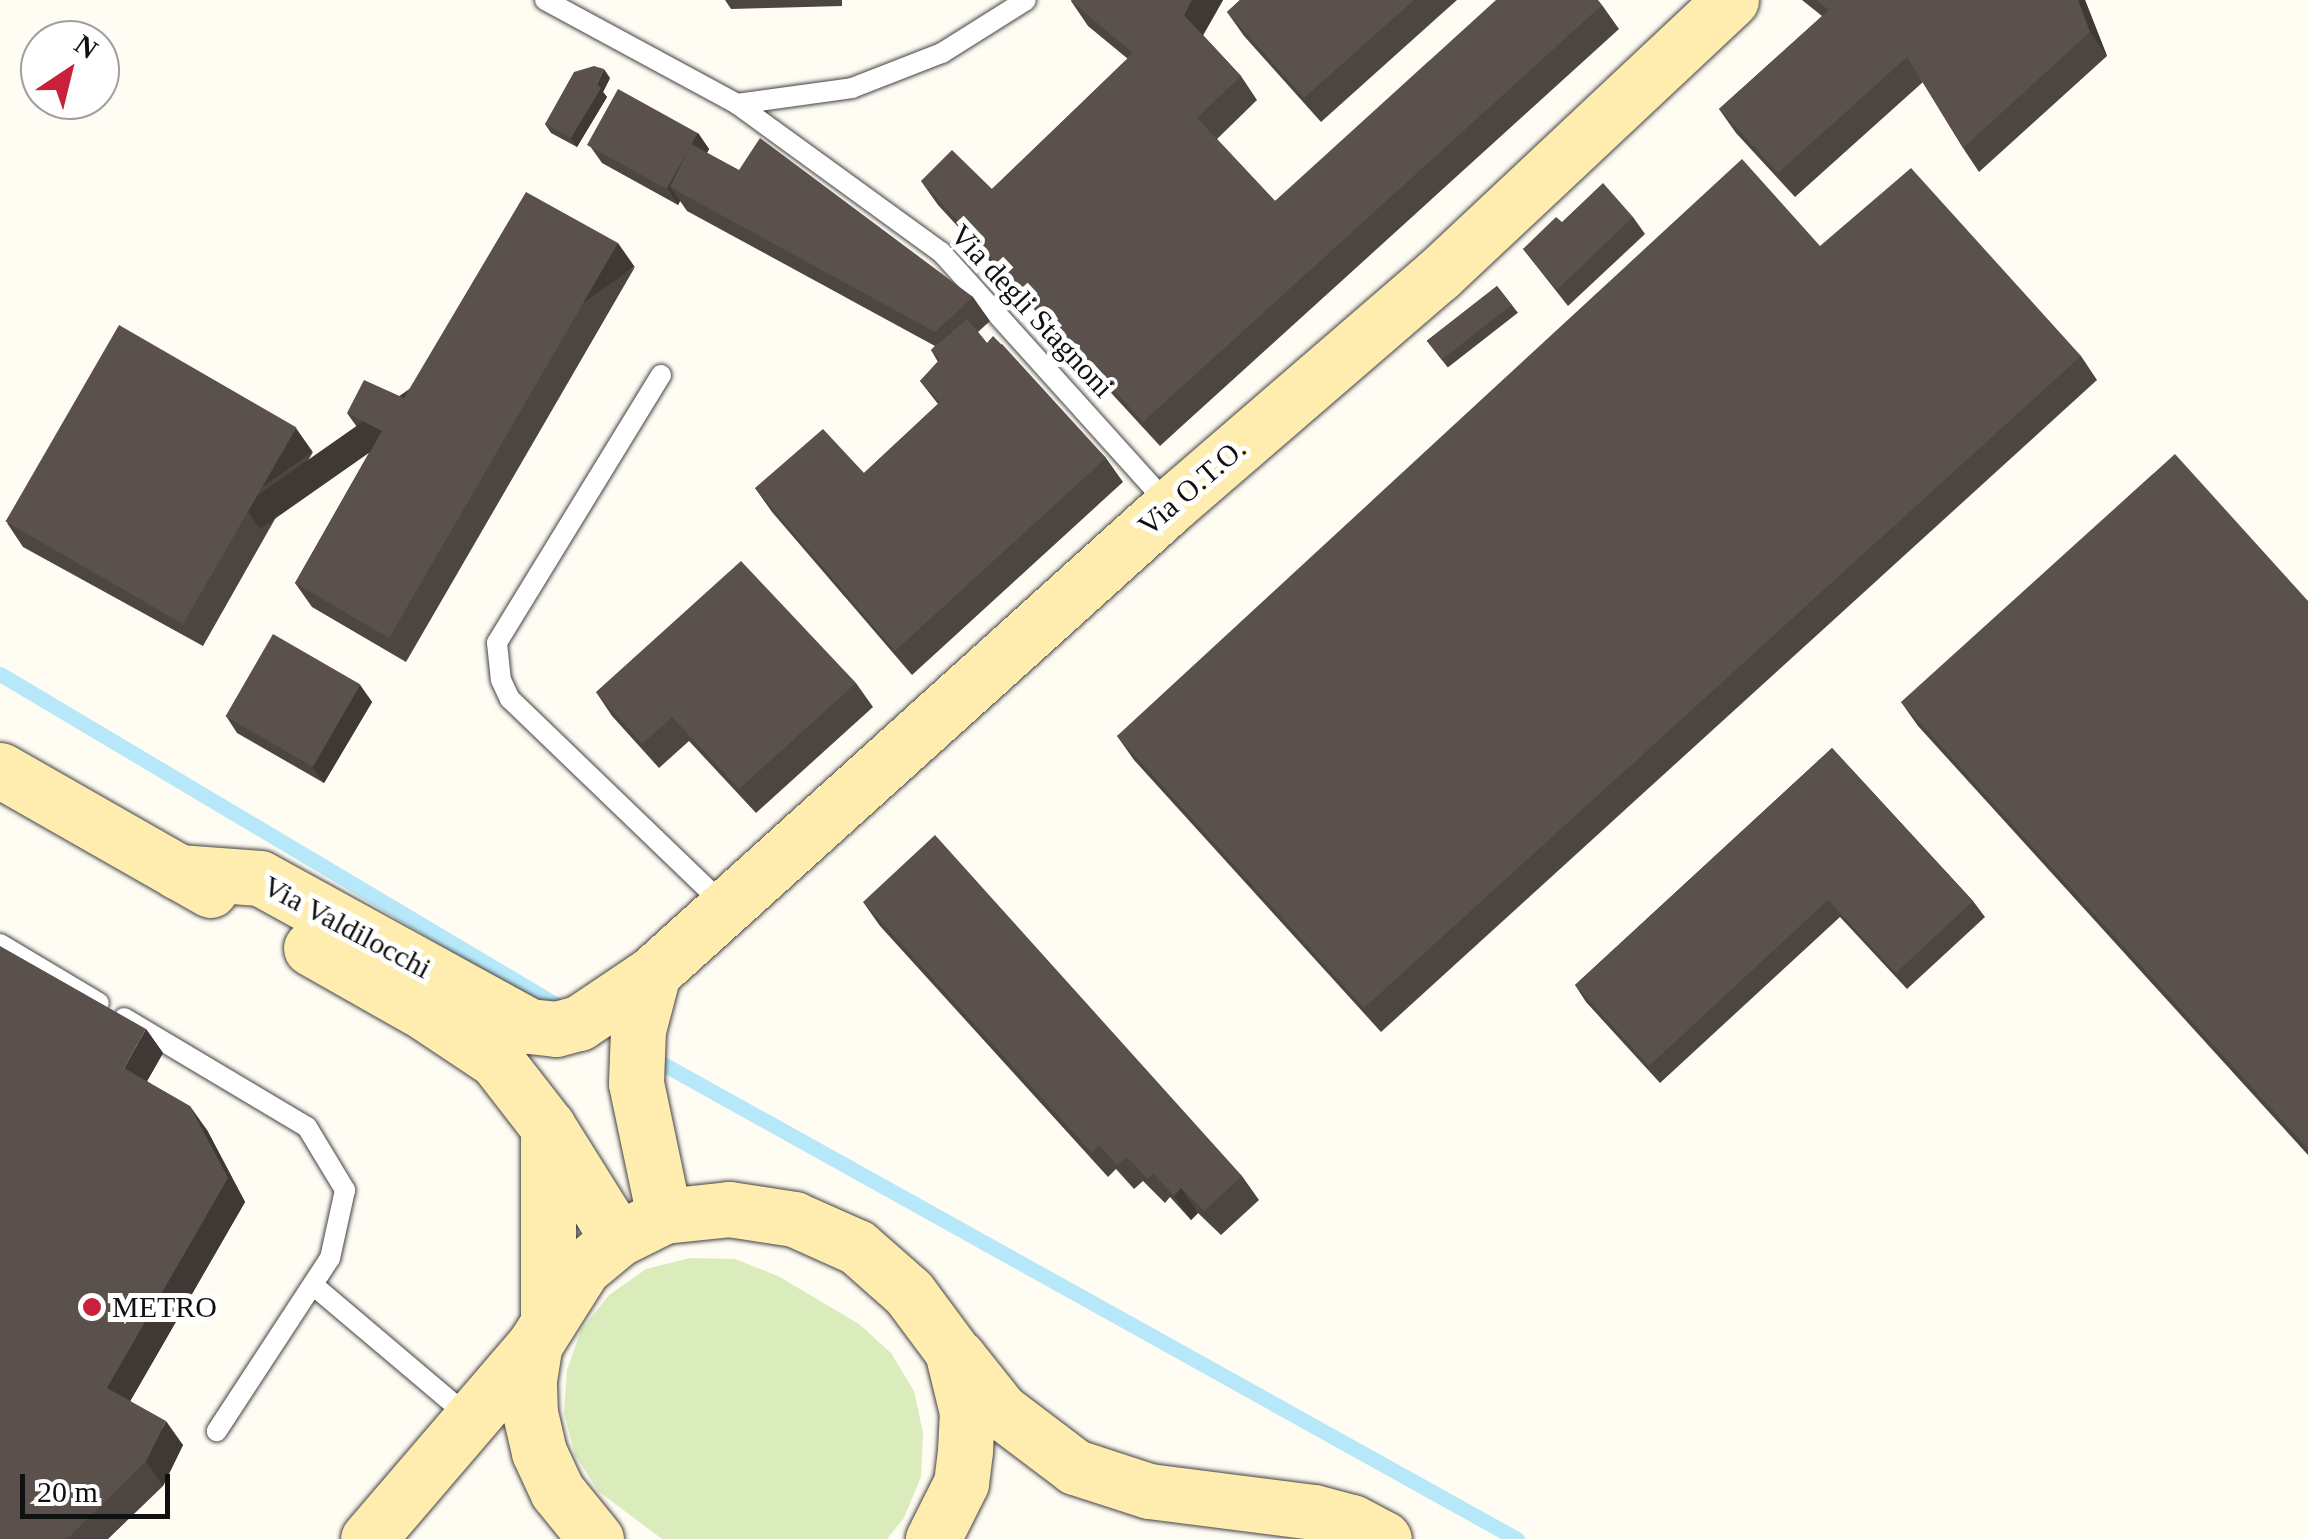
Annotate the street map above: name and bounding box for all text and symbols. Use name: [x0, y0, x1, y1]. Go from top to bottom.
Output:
north arrow: [20, 20, 120, 120]
text: N: [69, 28, 104, 65]
street label: Via degli Stagnoni: [943, 217, 1121, 405]
street label: Via O.T.O.: [1131, 430, 1253, 544]
street label: Via Valdilocchi: [257, 868, 437, 986]
place label: METRO: [112, 1289, 217, 1325]
marker: METRO: [81, 1296, 103, 1318]
scale bar: [25, 1454, 175, 1516]
text: 20 m: [37, 1475, 98, 1508]

